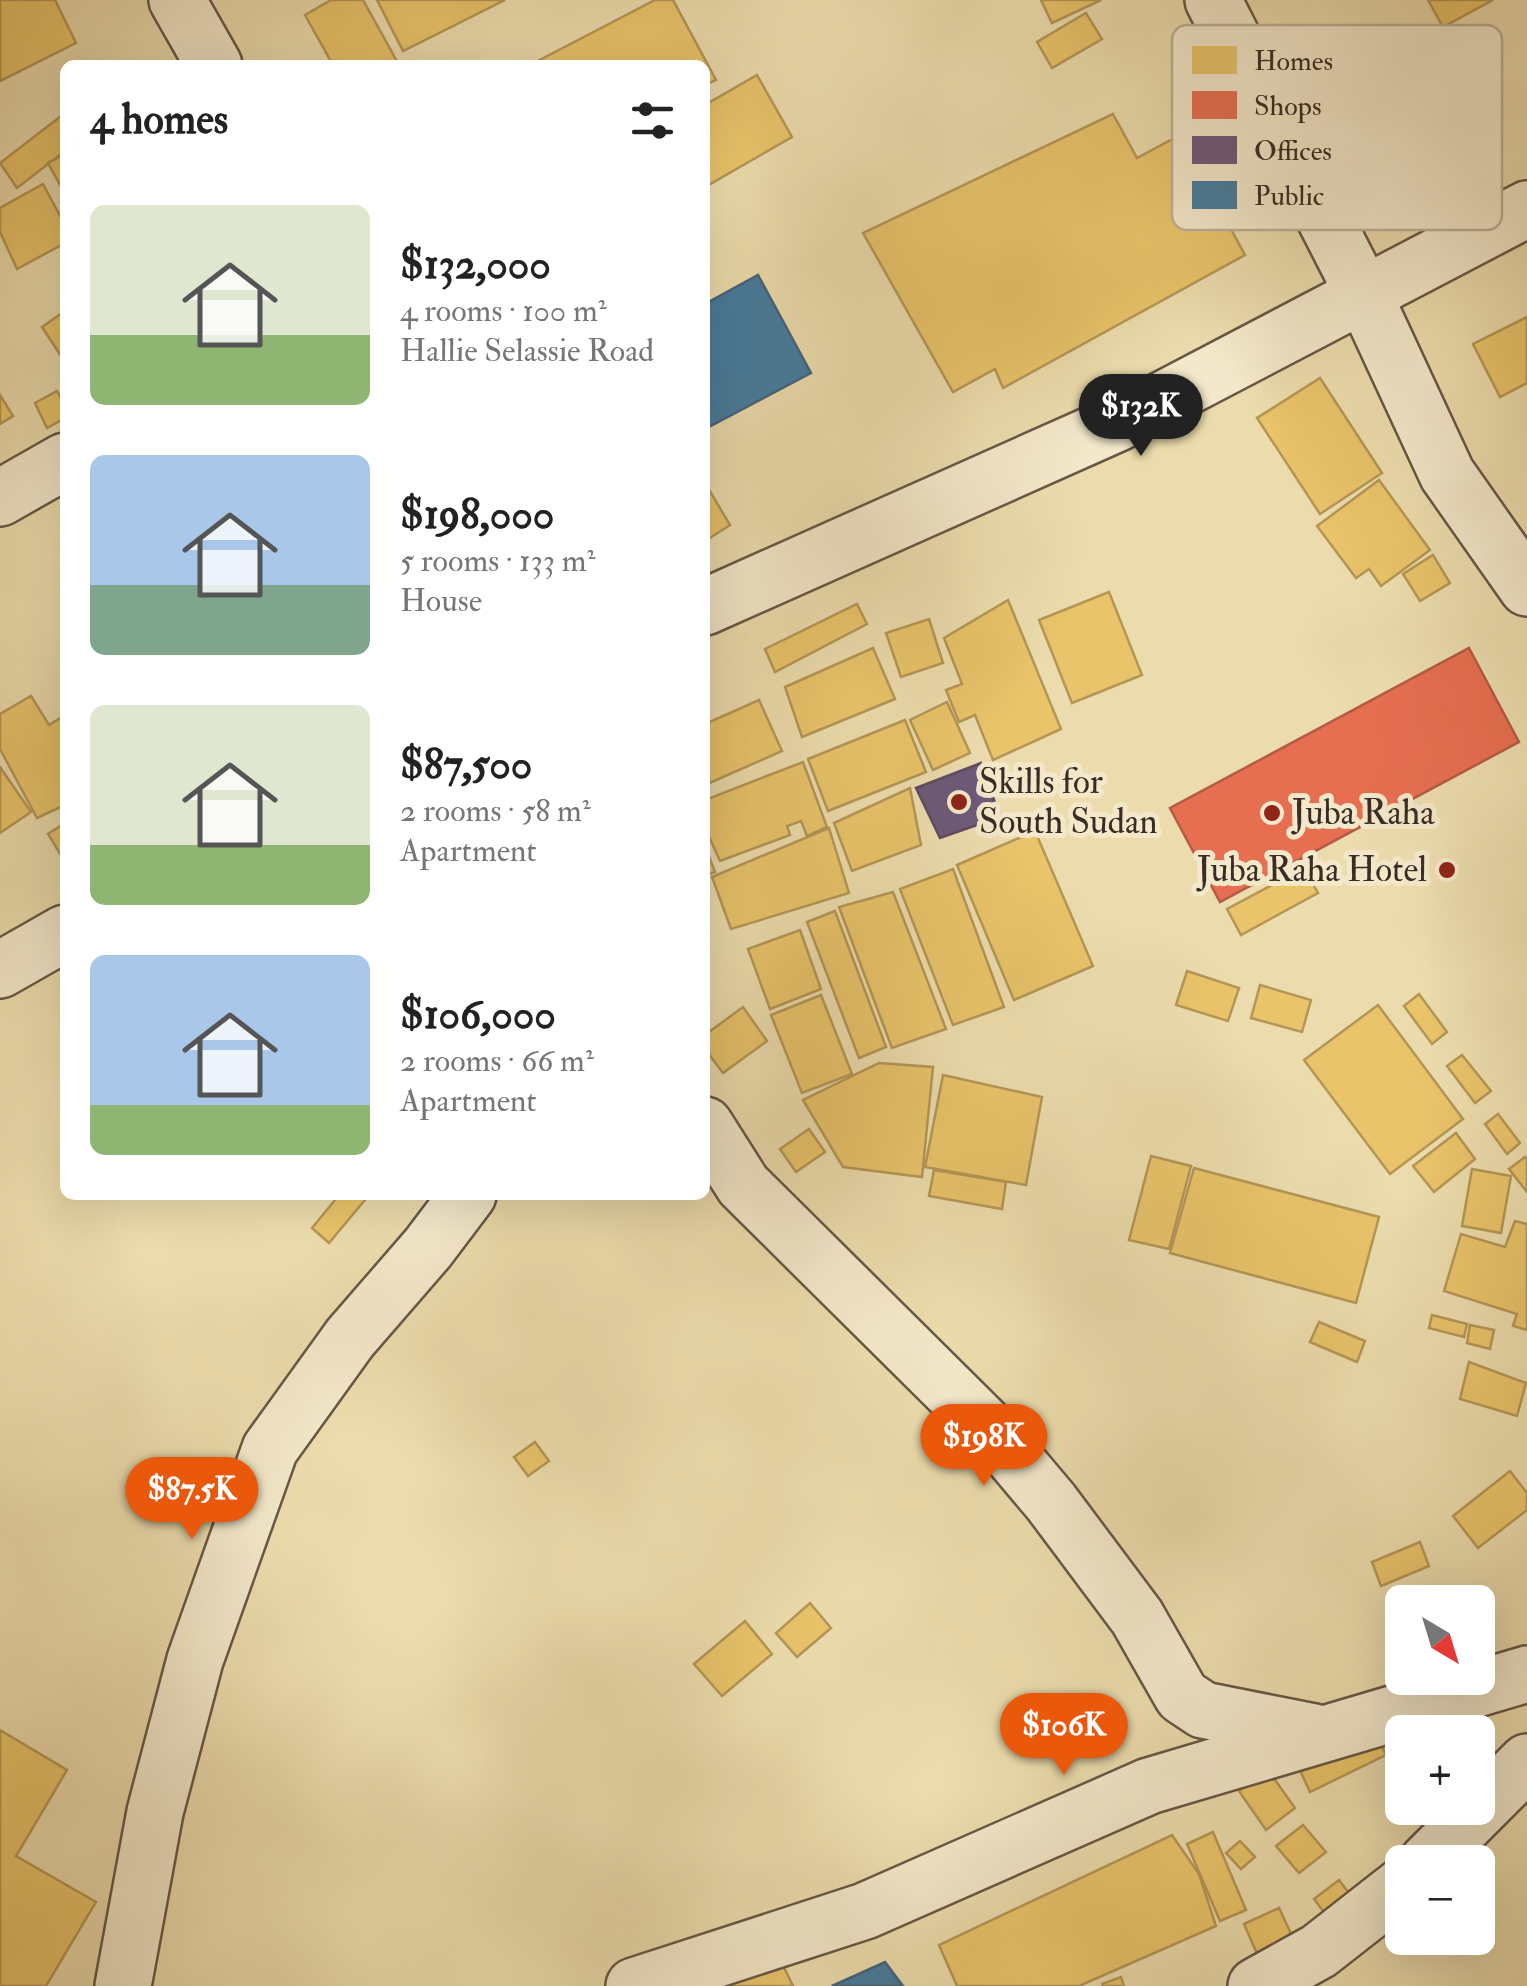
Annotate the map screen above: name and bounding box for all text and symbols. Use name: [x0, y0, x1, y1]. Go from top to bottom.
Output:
legend: [1172, 25, 1502, 230]
text: Homes: [1254, 44, 1333, 79]
text: Shops: [1254, 89, 1321, 124]
icon: filters: [625, 93, 680, 148]
text: 4 homes: [90, 94, 228, 146]
text: Offices: [1254, 134, 1332, 169]
text: Public: [1254, 179, 1324, 214]
text: $132,000: [400, 239, 551, 291]
icon: home: [170, 245, 290, 365]
text: 4 rooms · 100 m²: [400, 291, 607, 331]
text: Hallie Selassie Road: [400, 331, 654, 371]
pin: $132K: [1071, 374, 1211, 459]
text: $132K: [1101, 386, 1181, 426]
text: $198,000: [400, 489, 554, 541]
icon: home: [170, 495, 290, 615]
text: 5 rooms · 133 m²: [400, 541, 596, 581]
text: House: [400, 581, 482, 621]
text: $87,500: [400, 739, 532, 791]
icon: home: [170, 745, 290, 865]
place label: Skills for South Sudan: [979, 760, 1157, 844]
text: 2 rooms · 58 m²: [400, 791, 591, 831]
marker: Skills for South Sudan: [948, 791, 970, 813]
place label: Juba Raha: [1291, 791, 1435, 835]
marker: Juba Raha: [1261, 802, 1283, 824]
text: Apartment: [400, 831, 537, 871]
place label: Juba Raha Hotel: [1196, 848, 1427, 892]
marker: Juba Raha Hotel: [1436, 859, 1458, 881]
text: $106,000: [400, 989, 556, 1041]
icon: home: [170, 995, 290, 1115]
text: 2 rooms · 66 m²: [400, 1041, 594, 1081]
text: Apartment: [400, 1081, 537, 1121]
pin: $198K: [914, 1404, 1054, 1489]
text: $198K: [942, 1416, 1026, 1456]
pin: $87.5K: [111, 1457, 273, 1542]
text: $87.5K: [147, 1469, 237, 1509]
north arrow: [1385, 1585, 1495, 1695]
map controls: [1385, 1585, 1495, 1955]
pin: $106K: [994, 1693, 1134, 1778]
text: $106K: [1022, 1705, 1106, 1745]
button: +: [1385, 1715, 1495, 1825]
button: −: [1385, 1845, 1495, 1955]

